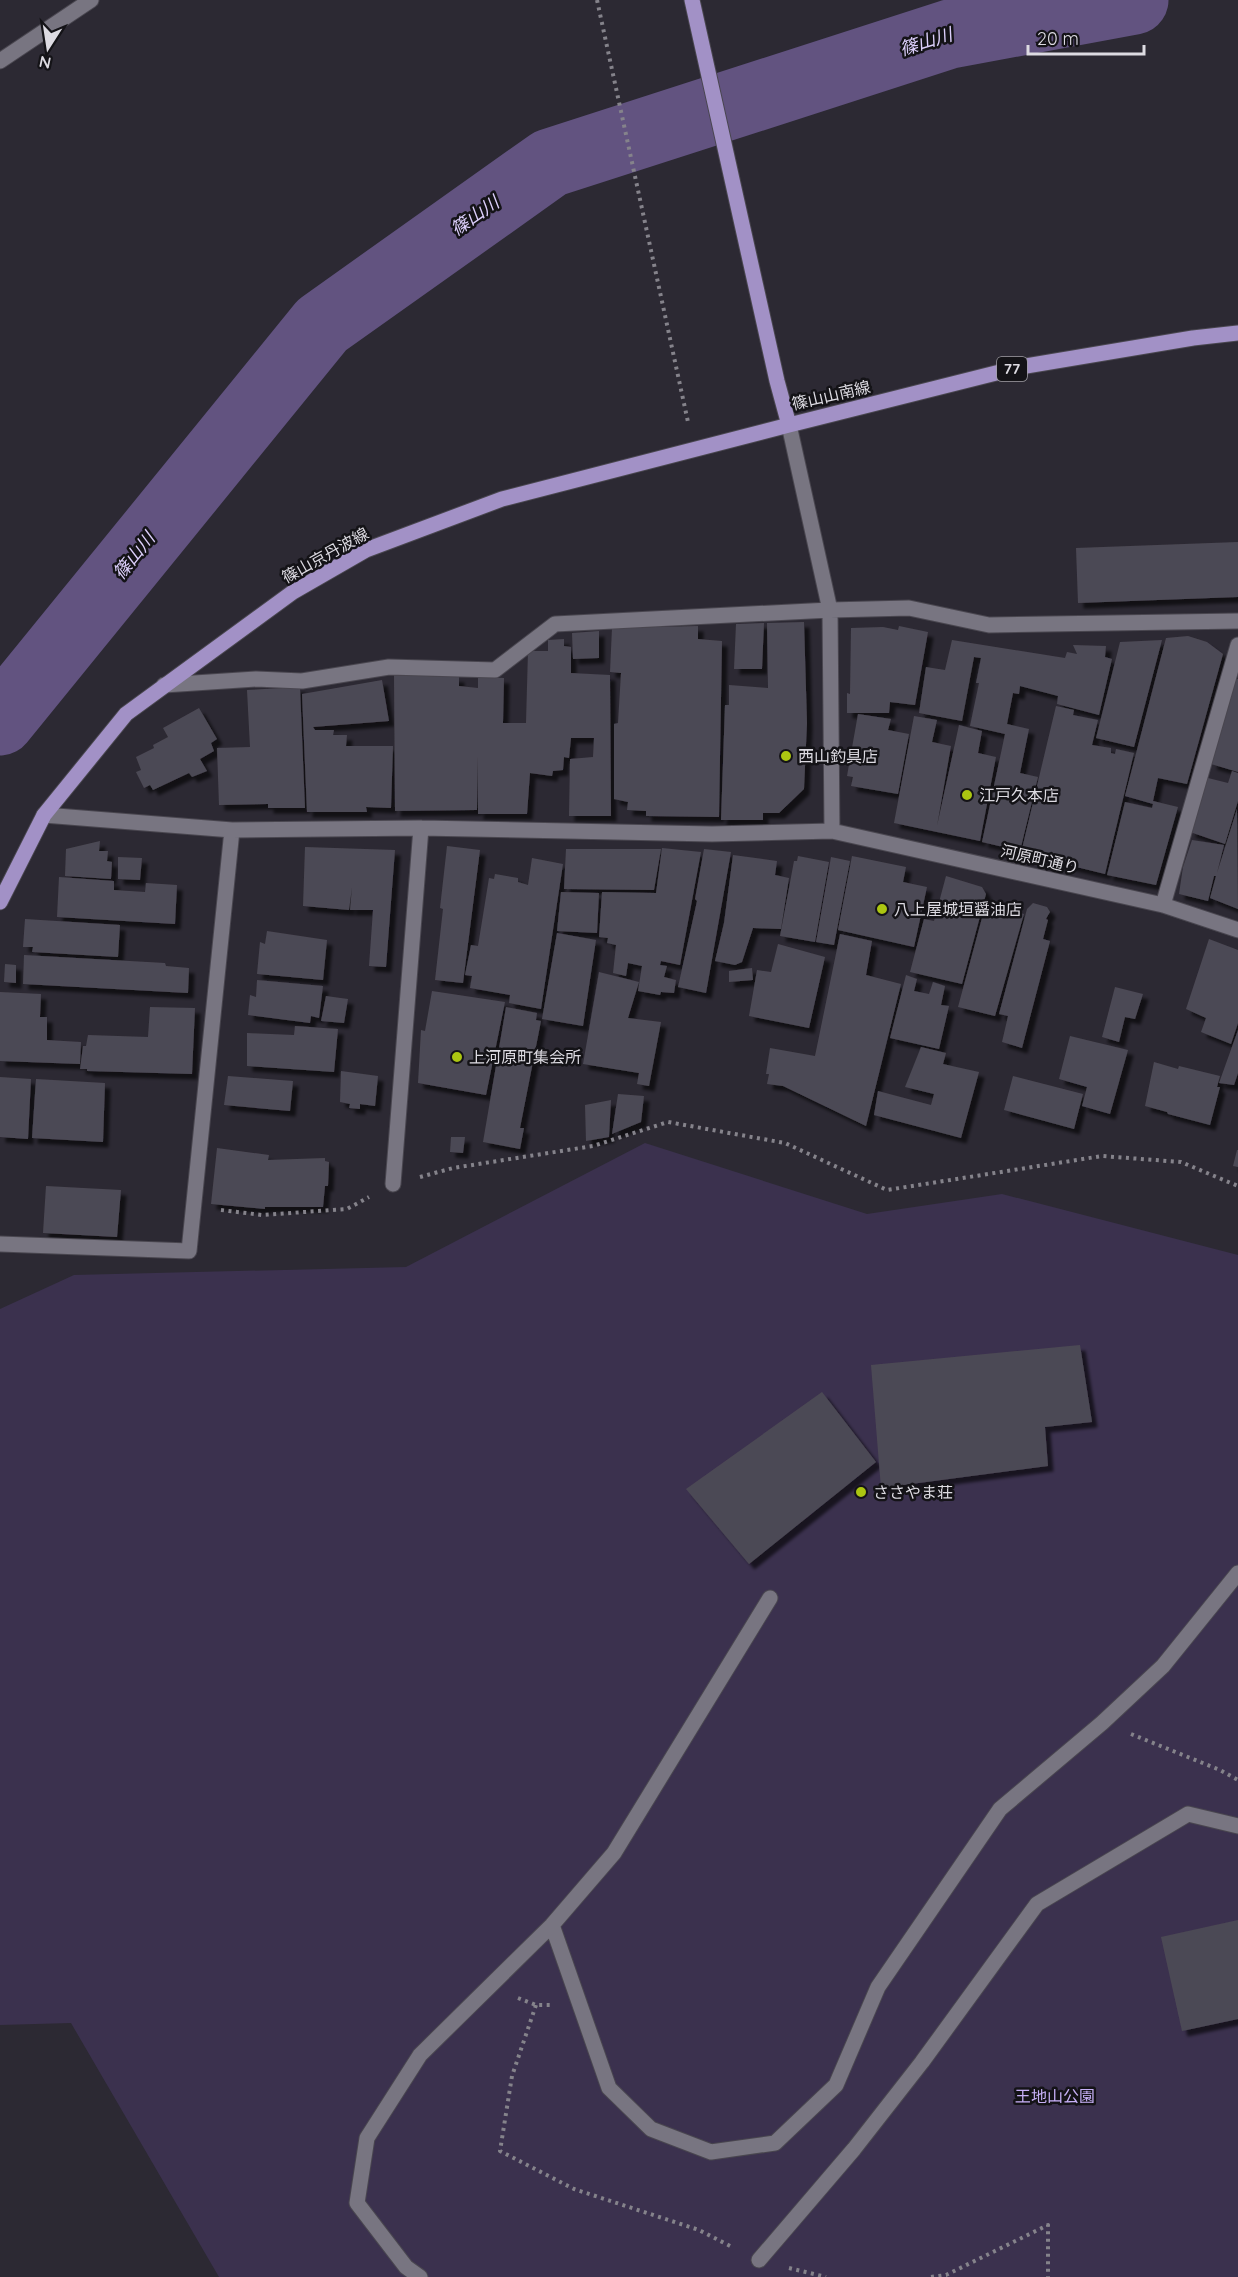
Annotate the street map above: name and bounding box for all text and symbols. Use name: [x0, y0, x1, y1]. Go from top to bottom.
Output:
north arrow: [18, 18, 78, 78]
scale bar: [1028, 18, 1144, 56]
water label: 篠山川: [897, 22, 957, 60]
text: 20 m: [1037, 27, 1079, 50]
text: N: [37, 52, 53, 74]
water label: 篠山川: [446, 190, 505, 240]
road number: 77: [997, 357, 1027, 381]
street label: 篠山山南線: [790, 376, 872, 414]
street label: 篠山京丹波線: [278, 523, 372, 587]
water label: 篠山川: [108, 526, 161, 584]
place label: 西山釣具店: [798, 746, 878, 766]
marker: 西山釣具店: [779, 749, 793, 763]
place label: 江戸久本店: [979, 785, 1059, 805]
marker: 江戸久本店: [960, 788, 974, 802]
street label: 河原町通り: [999, 840, 1081, 878]
place label: 八上屋城垣醤油店: [894, 899, 1022, 919]
marker: 八上屋城垣醤油店: [875, 902, 889, 916]
place label: 上河原町集会所: [469, 1047, 581, 1067]
marker: 上河原町集会所: [450, 1050, 464, 1064]
place label: ささやま荘: [873, 1482, 953, 1502]
marker: ささやま荘: [854, 1485, 868, 1499]
park label: 王地山公園: [1015, 2086, 1095, 2106]

